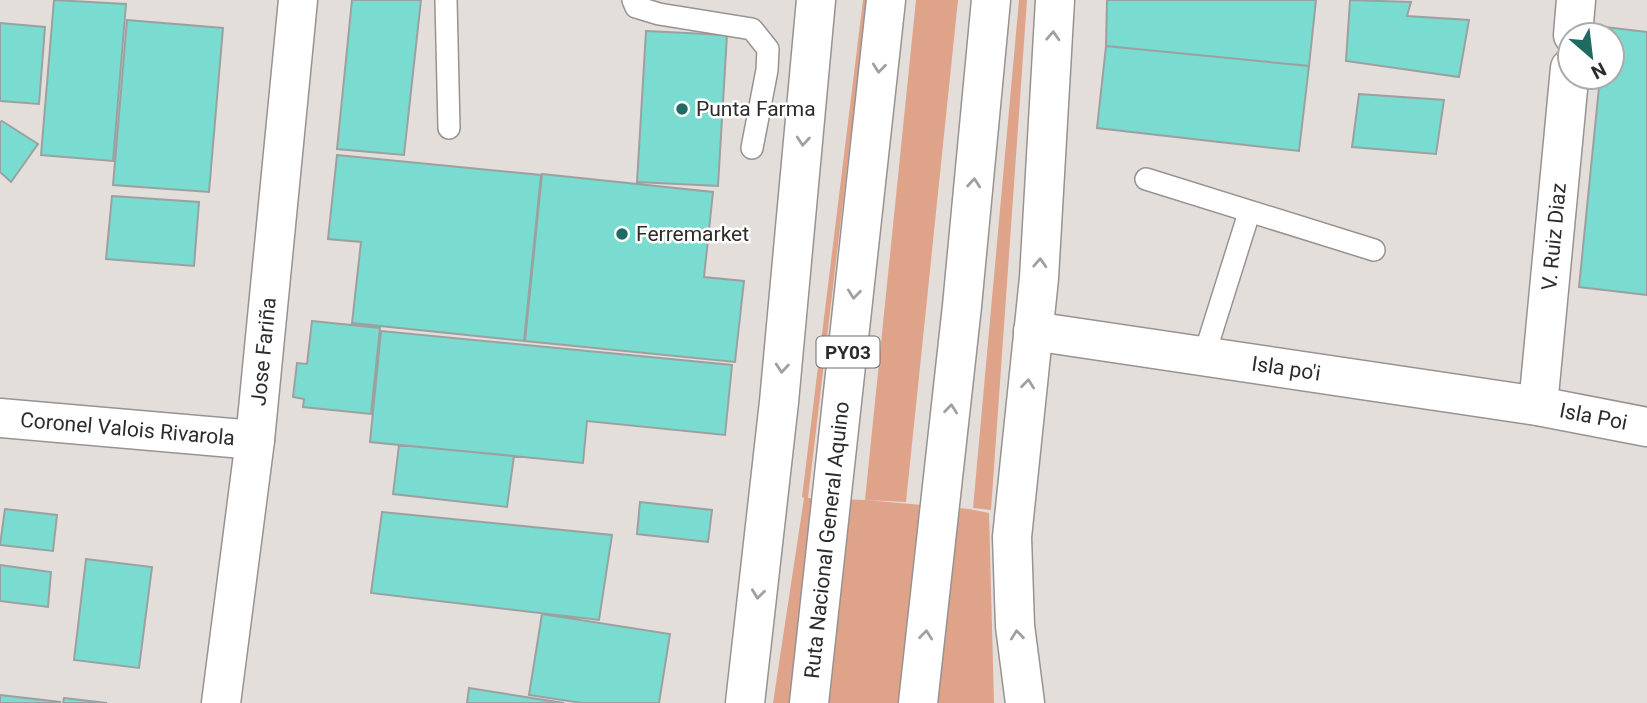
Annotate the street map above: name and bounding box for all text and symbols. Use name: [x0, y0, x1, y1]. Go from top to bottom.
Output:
north arrow: [1556, 21, 1626, 91]
one-way arrow: [1045, 30, 1060, 41]
text: N: [1587, 57, 1610, 84]
one-way arrow: [871, 62, 886, 74]
place label: Punta Farma: [696, 97, 816, 121]
marker: Punta Farma: [674, 101, 690, 117]
one-way arrow: [796, 136, 811, 147]
one-way arrow: [966, 177, 981, 188]
street label: V. Ruiz Diaz: [1537, 182, 1571, 292]
place label: Ferremarket: [636, 222, 749, 246]
marker: Ferremarket: [614, 226, 630, 242]
one-way arrow: [1032, 257, 1047, 268]
one-way arrow: [847, 288, 862, 300]
street label: Jose Fariña: [246, 296, 281, 407]
road number: PY03: [816, 336, 880, 368]
street label: Isla po'i: [1250, 352, 1322, 386]
one-way arrow: [775, 362, 790, 374]
one-way arrow: [1020, 378, 1035, 390]
street label: Isla Poi: [1558, 398, 1629, 435]
street label: Ruta Nacional General Aquino: [800, 400, 854, 680]
one-way arrow: [943, 403, 958, 414]
street label: Coronel Valois Rivarola: [19, 408, 236, 450]
one-way arrow: [751, 589, 766, 600]
one-way arrow: [919, 629, 934, 641]
one-way arrow: [1009, 629, 1024, 641]

